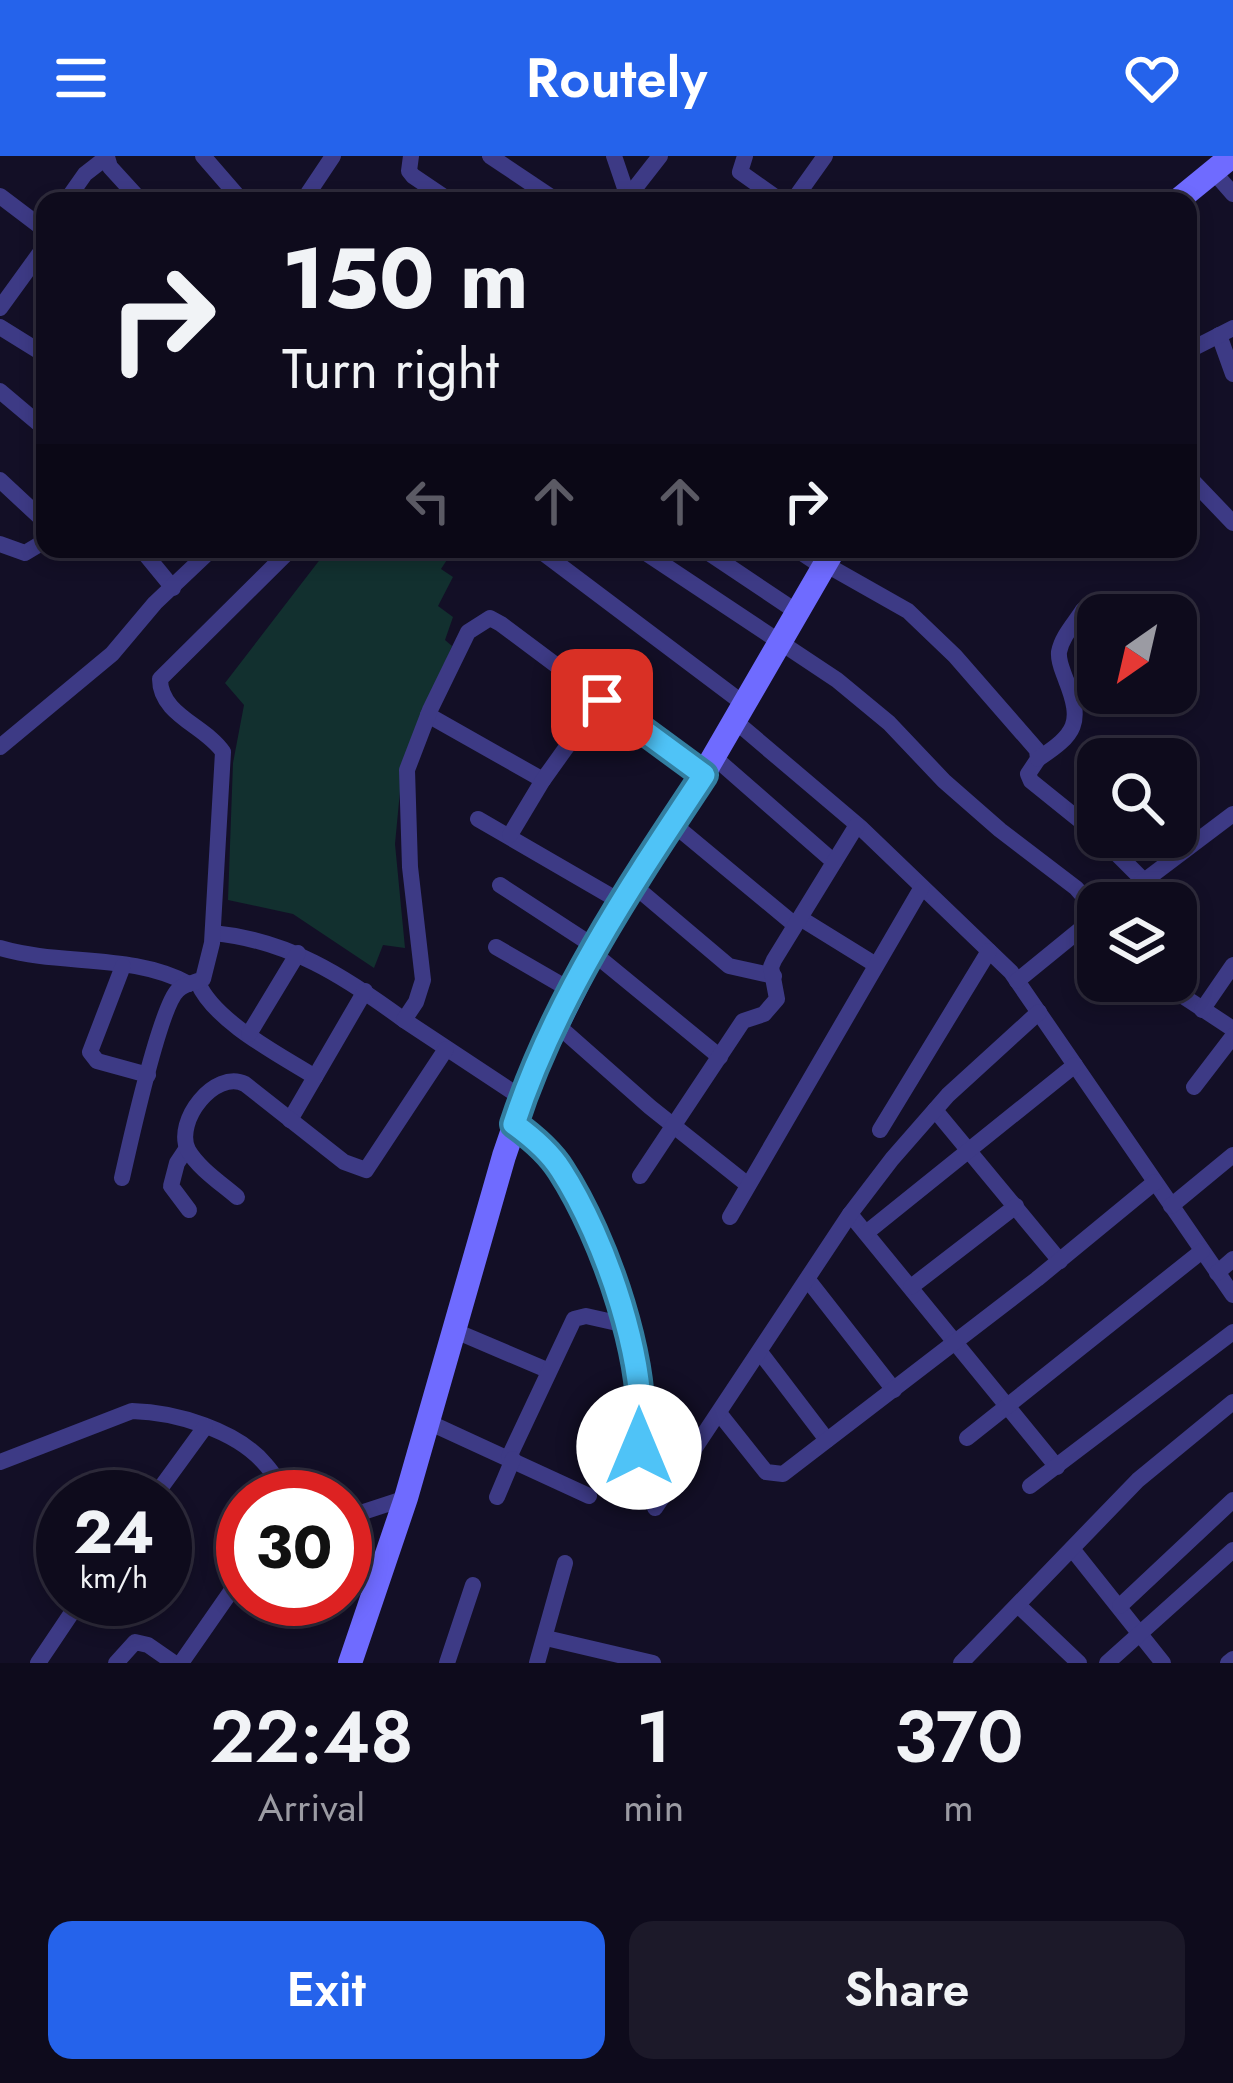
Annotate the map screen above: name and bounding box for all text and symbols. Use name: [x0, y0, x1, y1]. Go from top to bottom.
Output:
text: Routely: [526, 39, 707, 117]
icon: menu: [48, 45, 114, 111]
icon: heart: [1119, 45, 1185, 111]
text: 150 m: [282, 218, 529, 340]
icon: right: [84, 240, 240, 396]
text: Turn right: [282, 330, 499, 408]
icon: left: [395, 468, 461, 534]
icon: ahead: [521, 468, 587, 534]
icon: ahead: [647, 468, 713, 534]
icon: right: [773, 468, 839, 534]
north arrow: [1077, 594, 1197, 714]
map controls: [1077, 594, 1197, 1002]
pin: [551, 649, 653, 751]
icon: arrive: [569, 667, 635, 733]
button: search: [1077, 738, 1197, 858]
button: layers: [1077, 882, 1197, 1002]
position arrow: [576, 1384, 702, 1510]
speed limit sign: 30: [216, 1470, 372, 1626]
text: 24: [73, 1489, 155, 1576]
text: km/h: [80, 1556, 148, 1599]
text: 22:48: [209, 1685, 414, 1789]
text: 1: [636, 1685, 671, 1789]
text: 370: [894, 1685, 1024, 1789]
text: Arrival: [258, 1779, 365, 1836]
text: min: [623, 1779, 684, 1836]
text: m: [943, 1779, 974, 1836]
button: Exit: [48, 1921, 605, 2059]
button: Share: [629, 1921, 1185, 2059]

